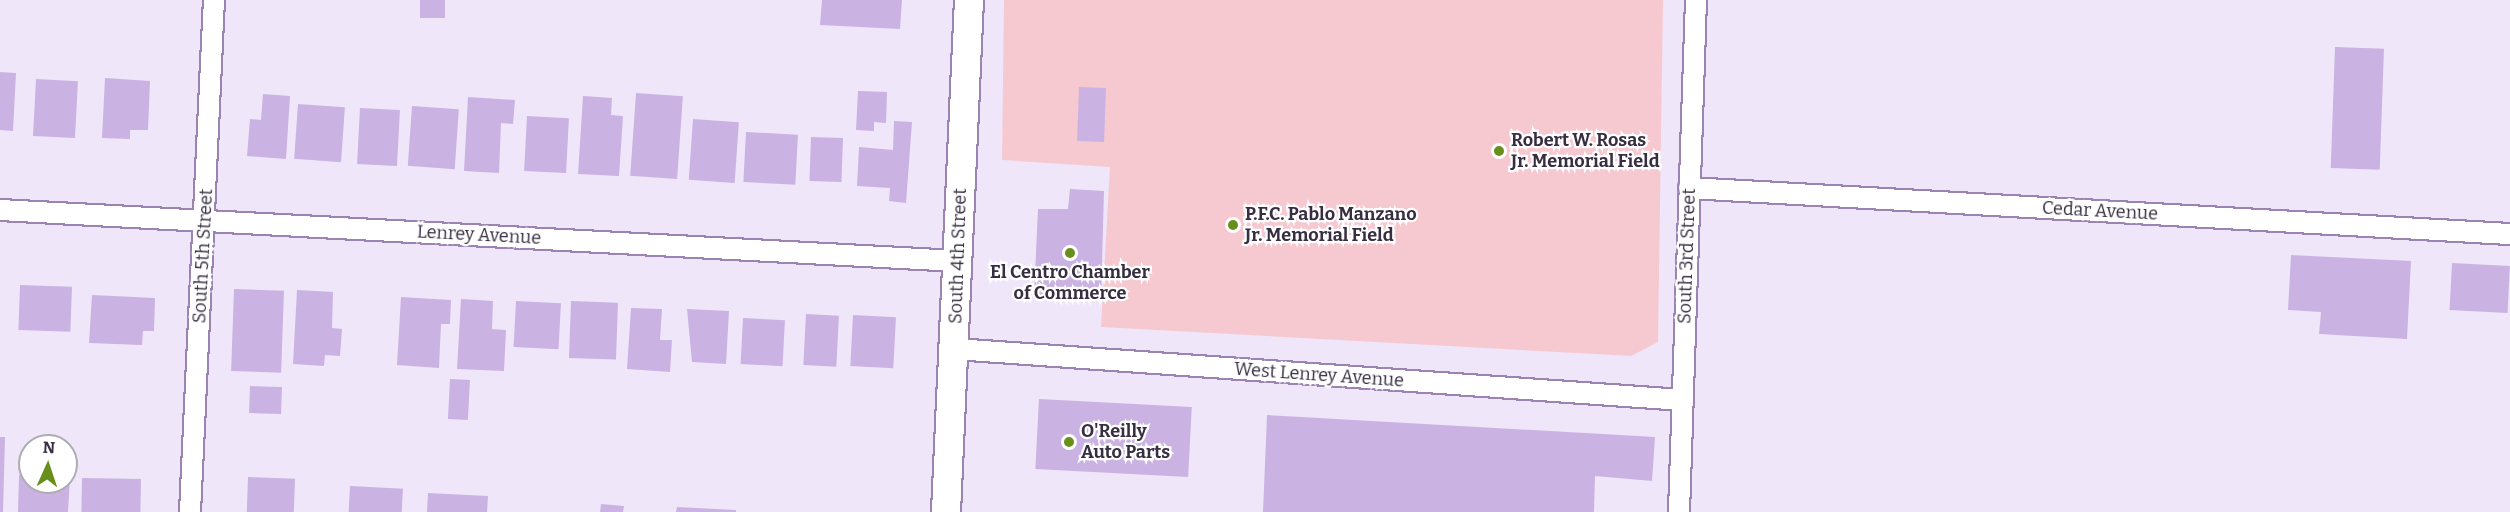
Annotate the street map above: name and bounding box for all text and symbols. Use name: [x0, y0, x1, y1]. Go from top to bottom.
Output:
place label: Robert W. Rosas Jr. Memorial Field: [1511, 130, 1660, 172]
marker: Robert W. Rosas Jr. Memorial Field: [1492, 144, 1506, 158]
street label: South 5th Street: [189, 188, 217, 324]
street label: South 4th Street: [945, 188, 971, 324]
street label: South 3rd Street: [1674, 188, 1700, 324]
street label: Cedar Avenue: [2041, 197, 2159, 225]
place label: P.F.C. Pablo Manzano Jr. Memorial Field: [1245, 204, 1417, 246]
marker: P.F.C. Pablo Manzano Jr. Memorial Field: [1226, 218, 1240, 232]
street label: Lenrey Avenue: [416, 221, 542, 249]
marker: El Centro Chamber of Commerce: [1063, 246, 1077, 260]
place label: El Centro Chamber of Commerce: [990, 262, 1150, 304]
street label: West Lenrey Avenue: [1233, 358, 1405, 392]
place label: O'Reilly Auto Parts: [1081, 421, 1170, 464]
north arrow: [18, 434, 78, 494]
marker: O'Reilly Auto Parts: [1062, 435, 1076, 449]
text: N: [42, 438, 56, 457]

